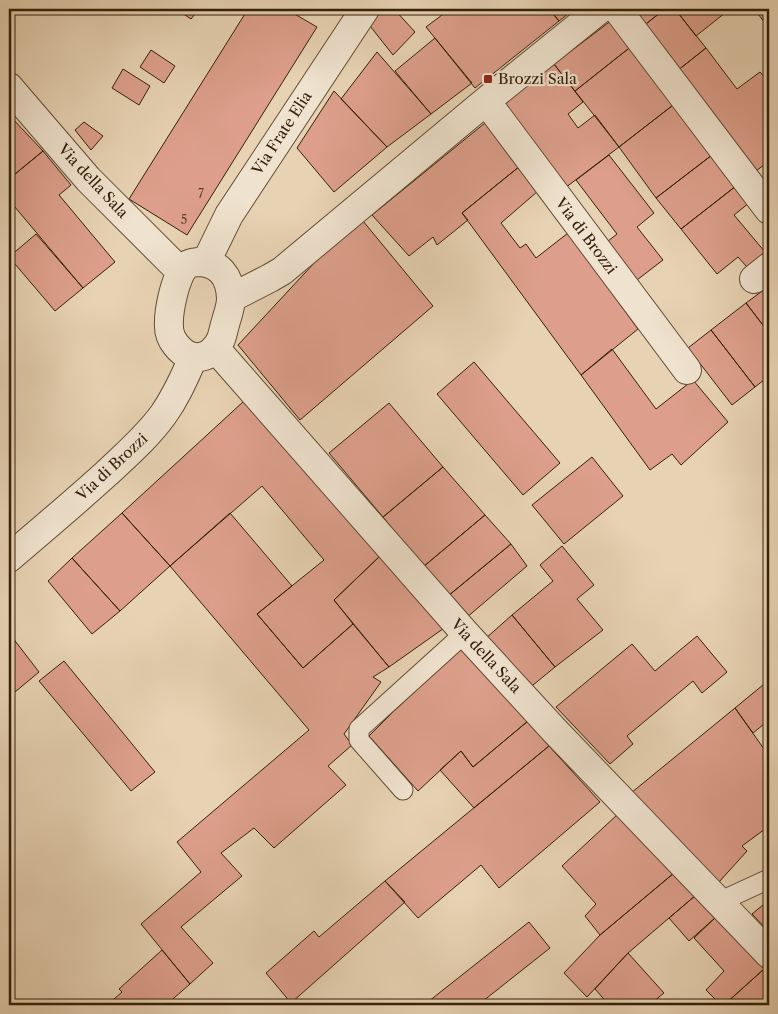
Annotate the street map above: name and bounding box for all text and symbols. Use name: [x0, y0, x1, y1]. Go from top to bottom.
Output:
place label: Brozzi Sala: [498, 69, 577, 88]
marker: Brozzi Sala: [482, 73, 494, 85]
street label: Via Frate Elia: [247, 87, 316, 179]
street label: Via della Sala: [54, 139, 133, 222]
house number: 7: [198, 186, 204, 201]
street label: Via di Brozzi: [551, 193, 622, 278]
house number: 5: [181, 212, 187, 227]
street label: Via di Brozzi: [71, 429, 152, 505]
street label: Via della Sala: [447, 614, 526, 697]

